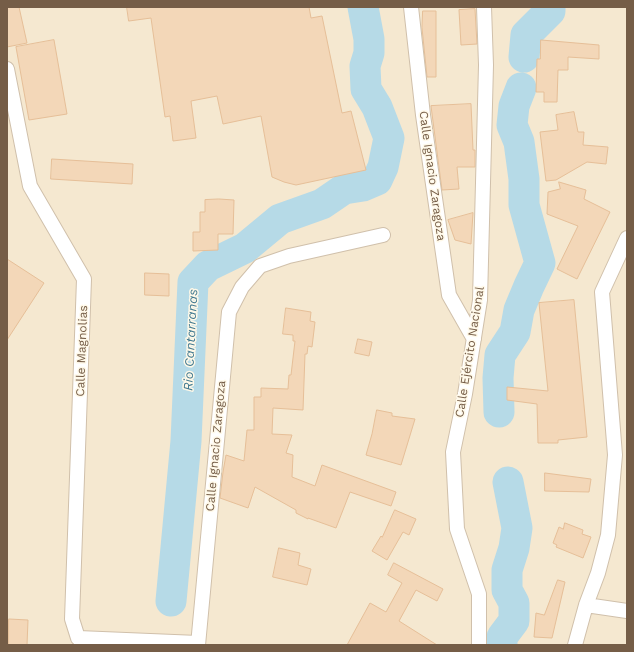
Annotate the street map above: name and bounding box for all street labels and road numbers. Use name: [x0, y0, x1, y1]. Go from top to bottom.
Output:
street label: Calle Ignacio Zaragoza: [416, 110, 448, 242]
street label: Calle Ejército Nacional: [453, 285, 487, 419]
street label: Calle Magnolias: [73, 305, 91, 397]
street label: Calle Ignacio Zaragoza: [203, 380, 229, 512]

